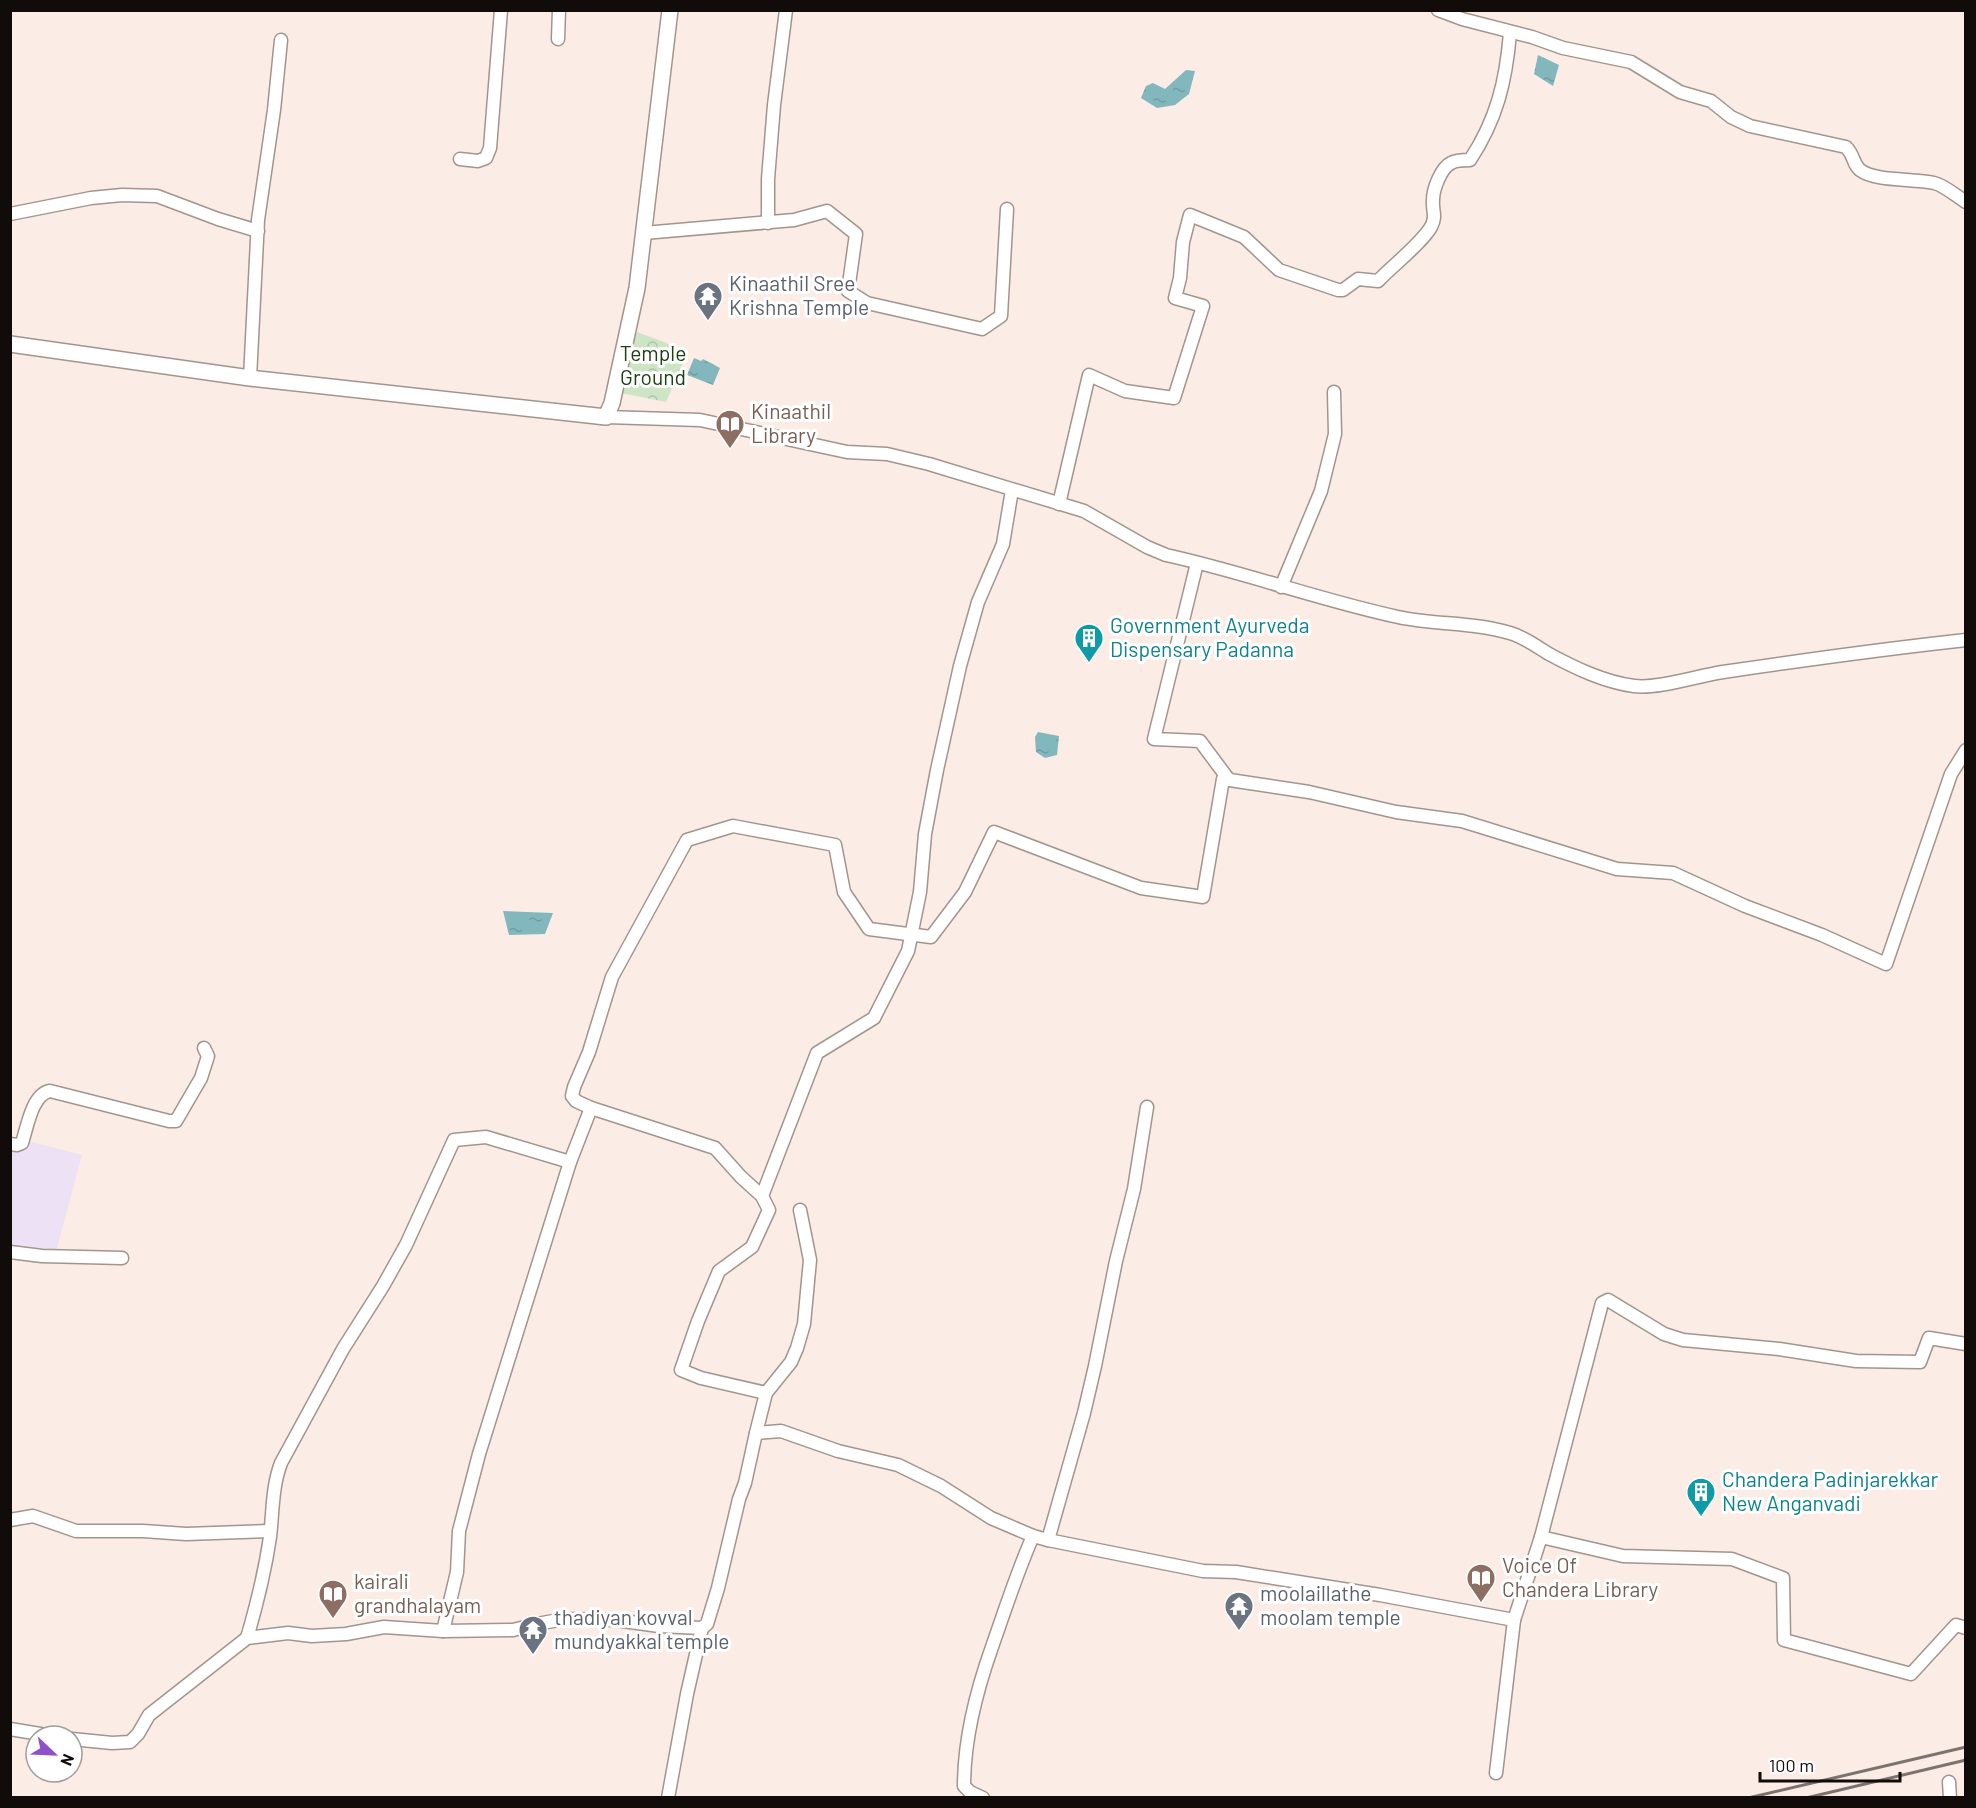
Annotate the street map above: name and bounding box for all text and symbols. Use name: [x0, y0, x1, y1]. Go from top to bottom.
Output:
place label: Kinaathil Sree Krishna Temple: [729, 270, 869, 319]
temple icon: Kinaathil Sree Krishna Temple: [692, 280, 724, 322]
park label: Temple Ground: [620, 340, 686, 389]
place label: Kinaathil Library: [751, 398, 831, 447]
library icon: Kinaathil Library: [714, 408, 746, 450]
place label: Government Ayurveda Dispensary Padanna: [1110, 612, 1310, 661]
building icon: Government Ayurveda Dispensary Padanna: [1073, 622, 1105, 664]
place label: Chandera Padinjarekkar New Anganvadi: [1722, 1466, 1939, 1515]
building icon: Chandera Padinjarekkar New Anganvadi: [1685, 1476, 1717, 1518]
place label: Voice Of Chandera Library: [1502, 1552, 1658, 1601]
library icon: Voice Of Chandera Library: [1465, 1562, 1497, 1604]
place label: kairali grandhalayam: [354, 1568, 481, 1617]
library icon: kairali grandhalayam: [317, 1578, 349, 1620]
place label: moolaillathe moolam temple: [1260, 1580, 1401, 1629]
temple icon: moolaillathe moolam temple: [1223, 1590, 1255, 1632]
place label: thadiyan kovval mundyakkal temple: [554, 1604, 730, 1653]
temple icon: thadiyan kovval mundyakkal temple: [517, 1614, 549, 1656]
north arrow: [24, 1724, 84, 1784]
scale bar: [1760, 1745, 1900, 1783]
text: N: [57, 1751, 79, 1769]
text: 100 m: [1769, 1754, 1814, 1776]

